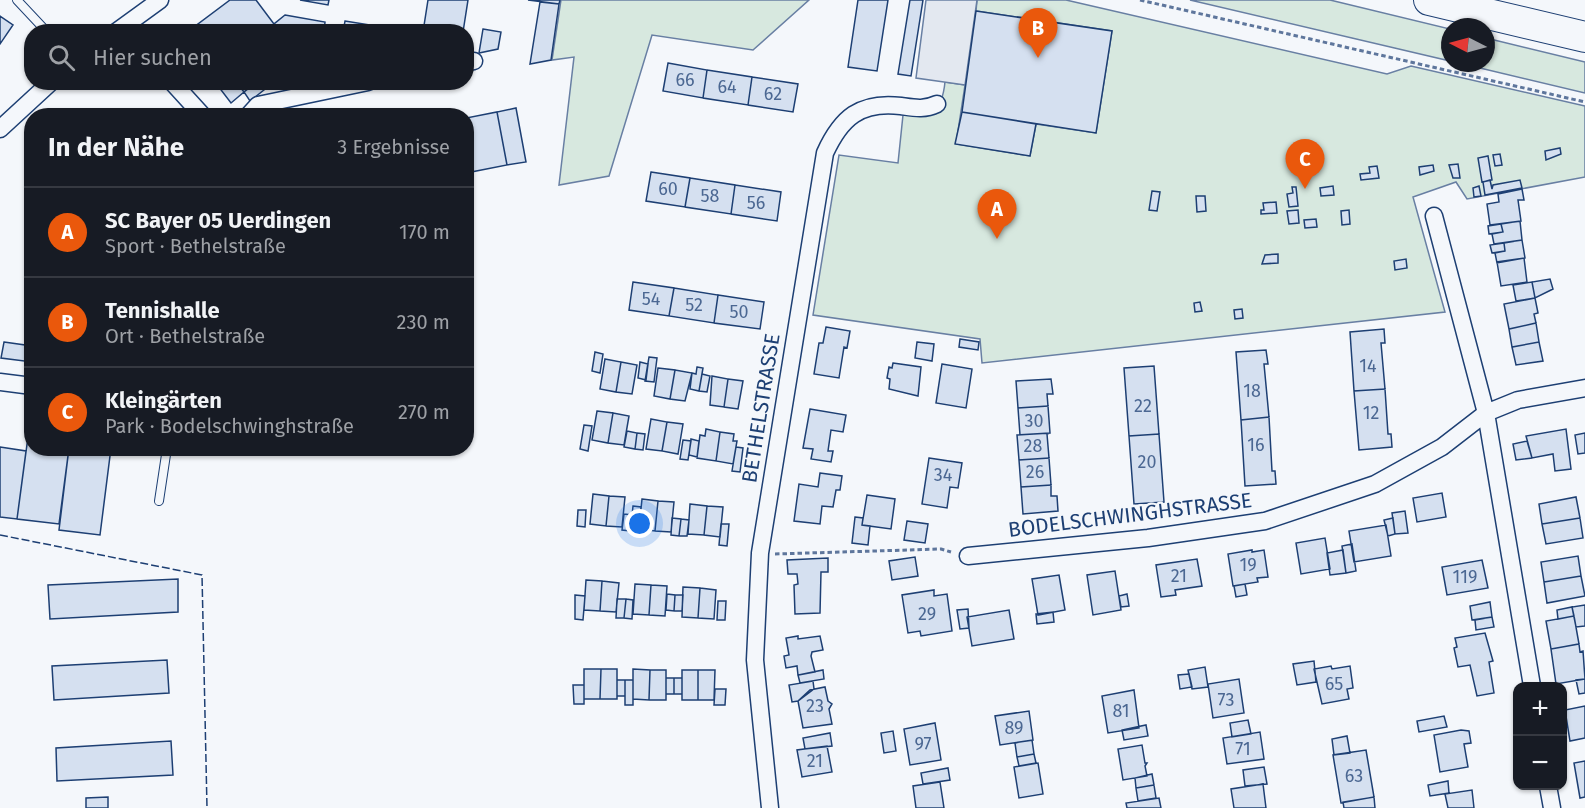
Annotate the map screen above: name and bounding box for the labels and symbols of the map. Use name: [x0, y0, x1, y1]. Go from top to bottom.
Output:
pin: B: [1018, 8, 1058, 58]
north arrow: [1441, 18, 1495, 72]
house number: 66: [675, 69, 695, 91]
house number: 64: [717, 76, 737, 98]
house number: 62: [764, 83, 782, 105]
pin: C: [1286, 140, 1324, 189]
house number: 60: [658, 178, 678, 200]
house number: 58: [701, 185, 720, 207]
pin: A: [978, 190, 1016, 239]
house number: 56: [747, 192, 765, 214]
house number: 54: [642, 288, 661, 310]
house number: 52: [685, 294, 703, 316]
house number: 50: [729, 301, 749, 323]
street label: BETHELSTRASSE: [736, 331, 786, 485]
house number: 14: [1359, 355, 1377, 377]
house number: 18: [1243, 380, 1261, 402]
house number: 22: [1134, 395, 1152, 417]
house number: 12: [1363, 402, 1379, 424]
house number: 30: [1024, 410, 1044, 432]
house number: 16: [1247, 434, 1265, 456]
house number: 28: [1024, 435, 1042, 457]
house number: 20: [1138, 451, 1156, 473]
house number: 26: [1026, 461, 1044, 483]
house number: 34: [934, 464, 953, 486]
street label: BODELSCHWINGHSTRASSE: [1007, 487, 1253, 543]
your location: [625, 509, 654, 538]
house number: 19: [1239, 554, 1257, 576]
house number: 21: [1171, 565, 1187, 587]
house number: 119: [1453, 566, 1477, 588]
house number: 29: [918, 603, 936, 625]
house number: 65: [1325, 673, 1343, 695]
house number: 73: [1218, 689, 1234, 711]
house number: 23: [806, 695, 824, 717]
house number: 81: [1112, 700, 1130, 722]
house number: 89: [1004, 717, 1024, 739]
house number: 97: [914, 733, 932, 755]
house number: 71: [1235, 738, 1251, 760]
house number: 21: [807, 750, 823, 772]
house number: 63: [1345, 765, 1363, 787]

